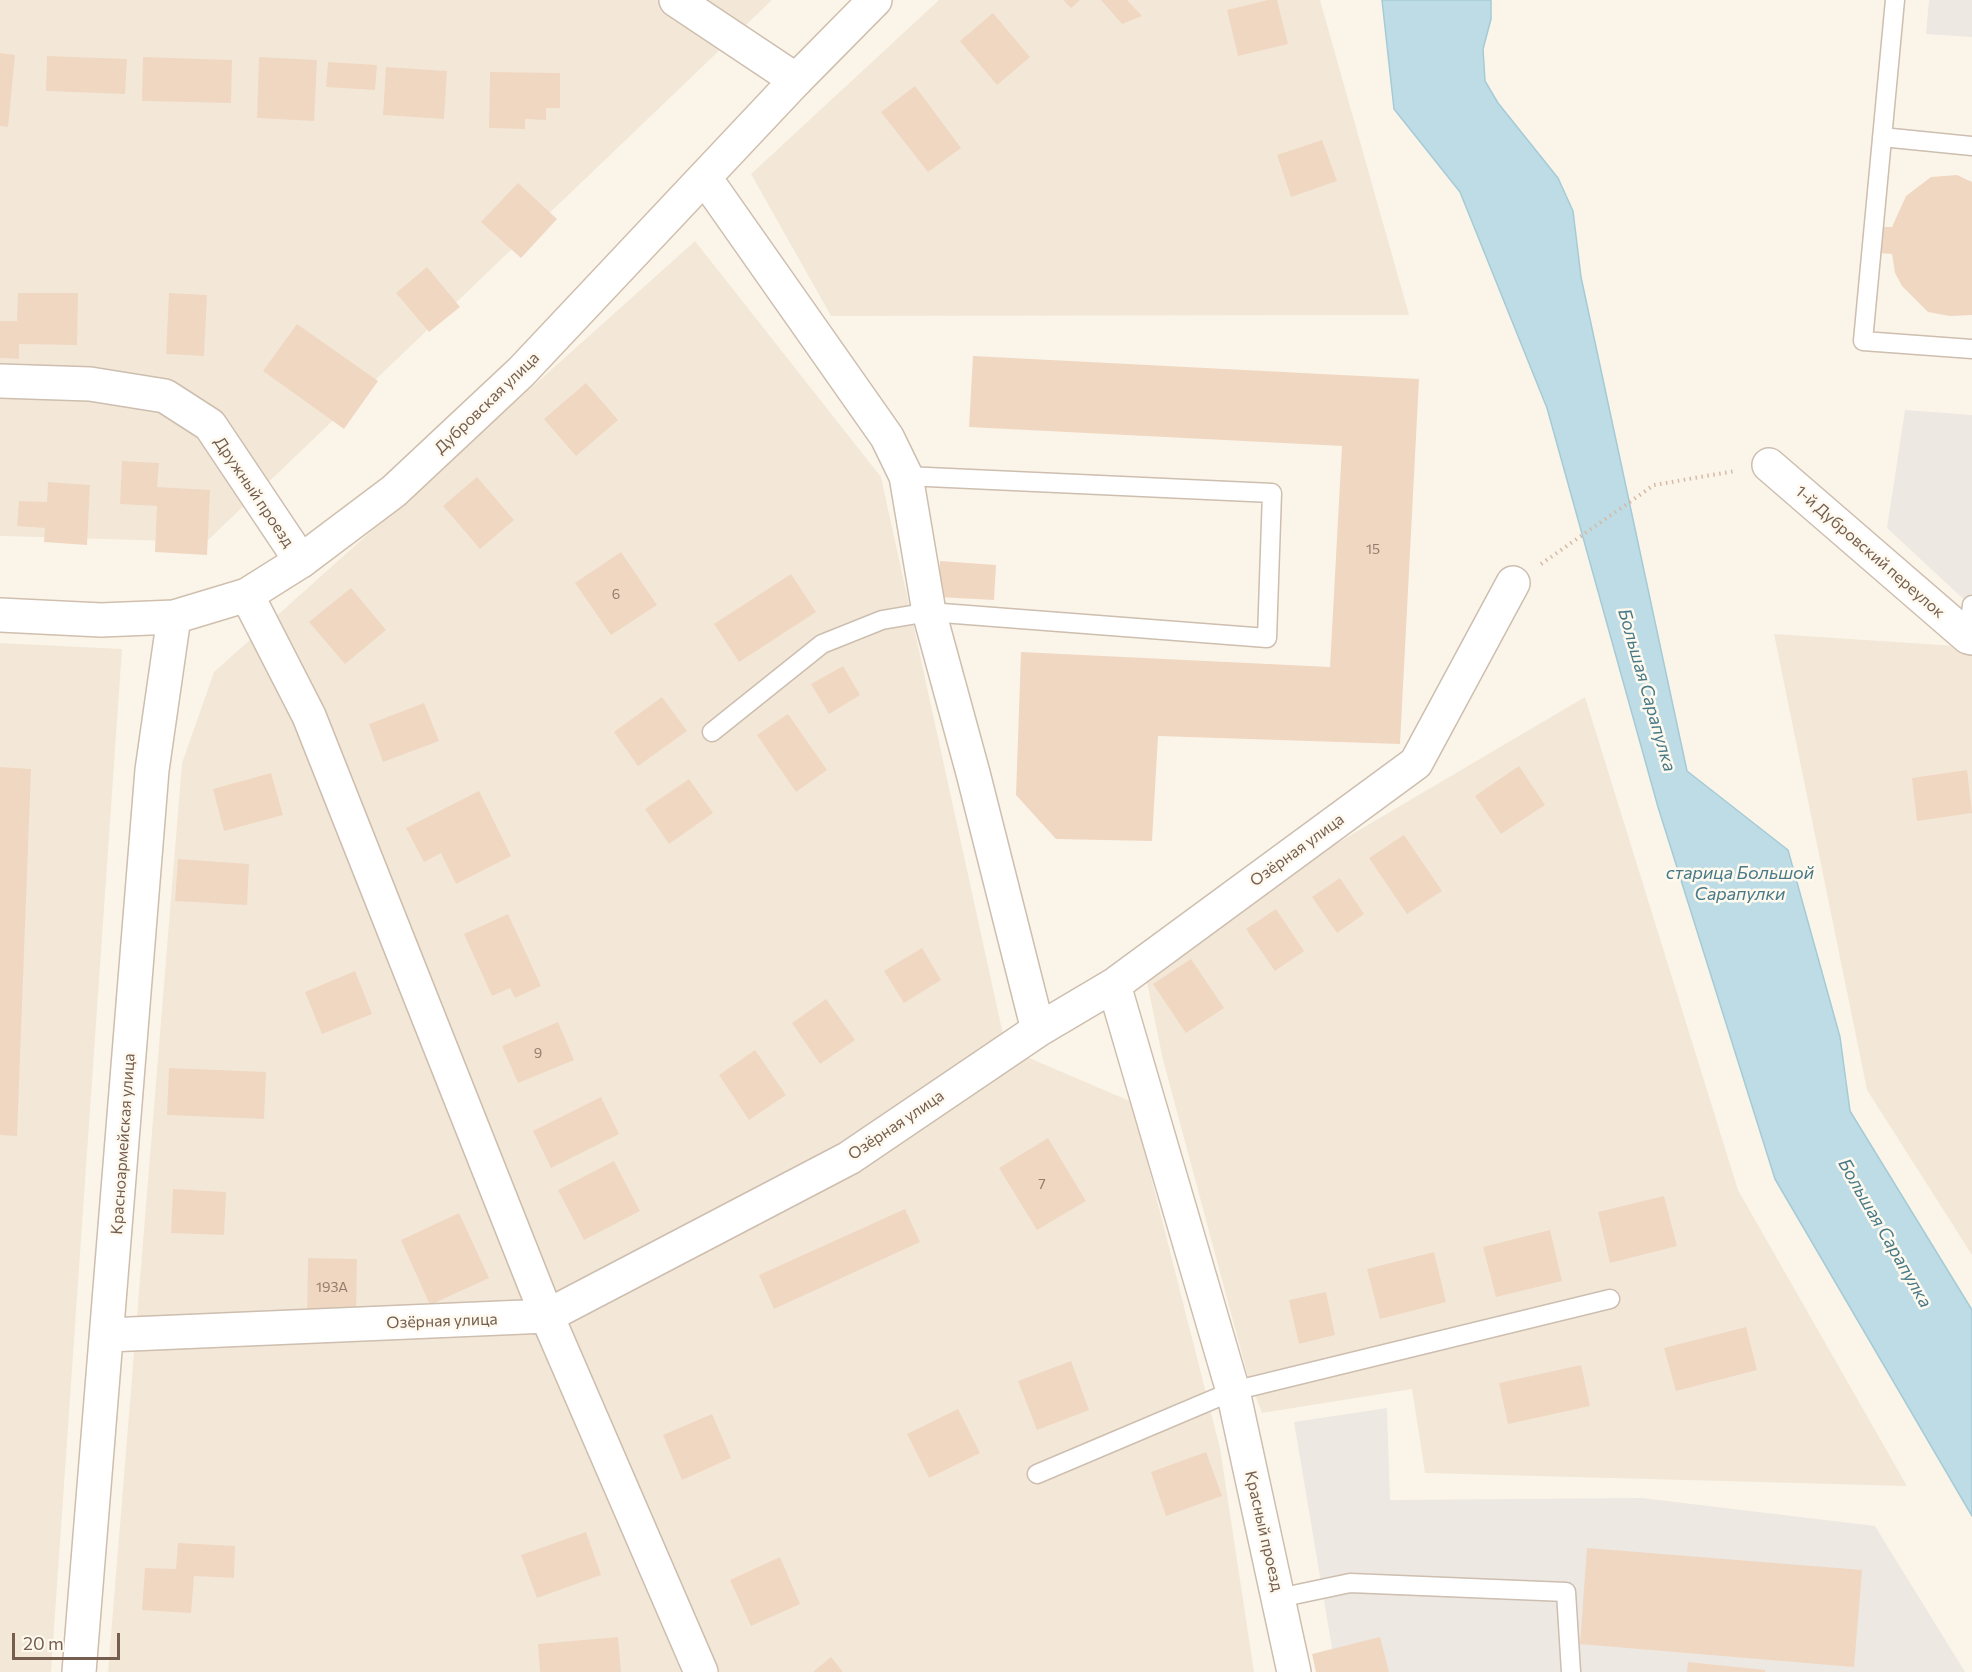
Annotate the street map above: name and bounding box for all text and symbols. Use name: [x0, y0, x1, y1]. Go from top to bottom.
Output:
street label: Дубровская улица: [431, 348, 543, 458]
street label: Дружный проезд: [210, 433, 298, 551]
street label: 1-й Дубровский переулок: [1791, 482, 1949, 622]
house number: 15: [1366, 541, 1380, 557]
house number: 6: [612, 586, 620, 602]
water label: Большая Сарапулка: [1613, 606, 1681, 774]
street label: Озёрная улица: [1246, 810, 1348, 890]
water label: старица Большой Сарапулки: [1666, 862, 1814, 904]
house number: 9: [534, 1045, 542, 1061]
street label: Красноармейская улица: [107, 1053, 139, 1235]
street label: Озёрная улица: [845, 1086, 947, 1164]
water label: Большая Сарапулка: [1834, 1155, 1936, 1311]
house number: 7: [1038, 1176, 1046, 1192]
house number: 193А: [316, 1279, 348, 1295]
street label: Озёрная улица: [386, 1309, 498, 1333]
street label: Красный проезд: [1241, 1469, 1287, 1593]
scale bar: [15, 1621, 123, 1659]
text: 20 m: [23, 1632, 64, 1654]

